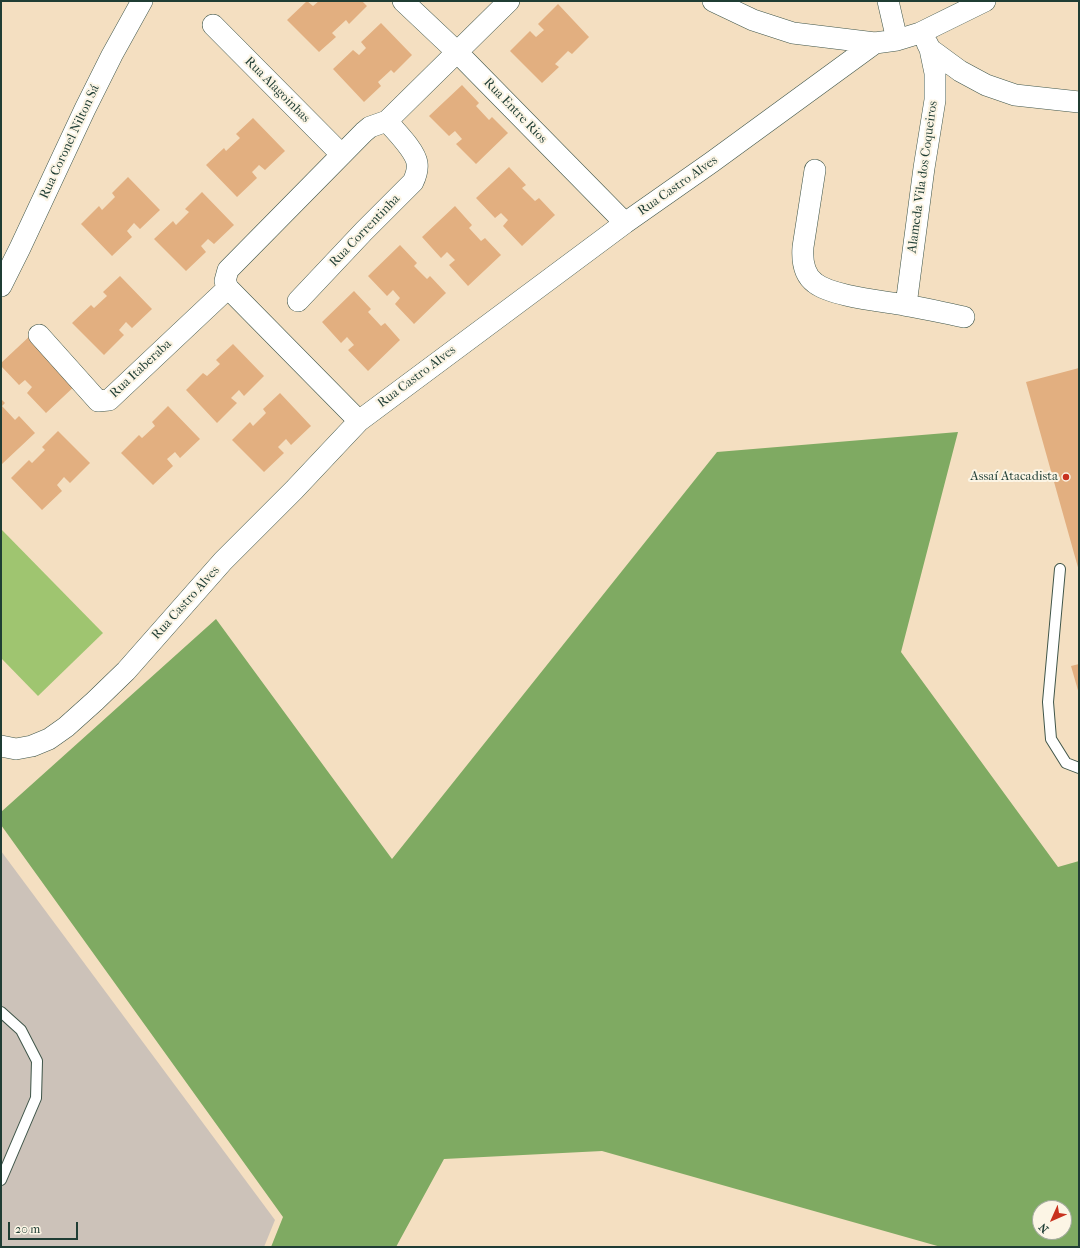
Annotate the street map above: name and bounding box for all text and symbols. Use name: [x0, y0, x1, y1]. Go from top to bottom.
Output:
street label: Rua Alagoinhas: [241, 54, 313, 126]
street label: Rua Entre Rios: [480, 75, 550, 147]
street label: Rua Coronel Nilton Sá: [37, 82, 103, 202]
street label: Alameda Vila dos Coqueiros: [905, 100, 941, 254]
street label: Rua Castro Alves: [635, 153, 721, 219]
street label: Rua Correntinha: [326, 191, 404, 271]
street label: Rua Itaberaba: [107, 337, 175, 401]
street label: Rua Castro Alves: [375, 343, 459, 411]
place label: Assaí Atacadista: [970, 469, 1058, 485]
marker: Assaí Atacadista: [1061, 472, 1071, 482]
street label: Rua Castro Alves: [149, 563, 223, 643]
north arrow: [1032, 1200, 1072, 1240]
scale bar: [10, 1214, 80, 1240]
text: N: [1036, 1221, 1051, 1236]
text: 20 m: [15, 1222, 40, 1236]

